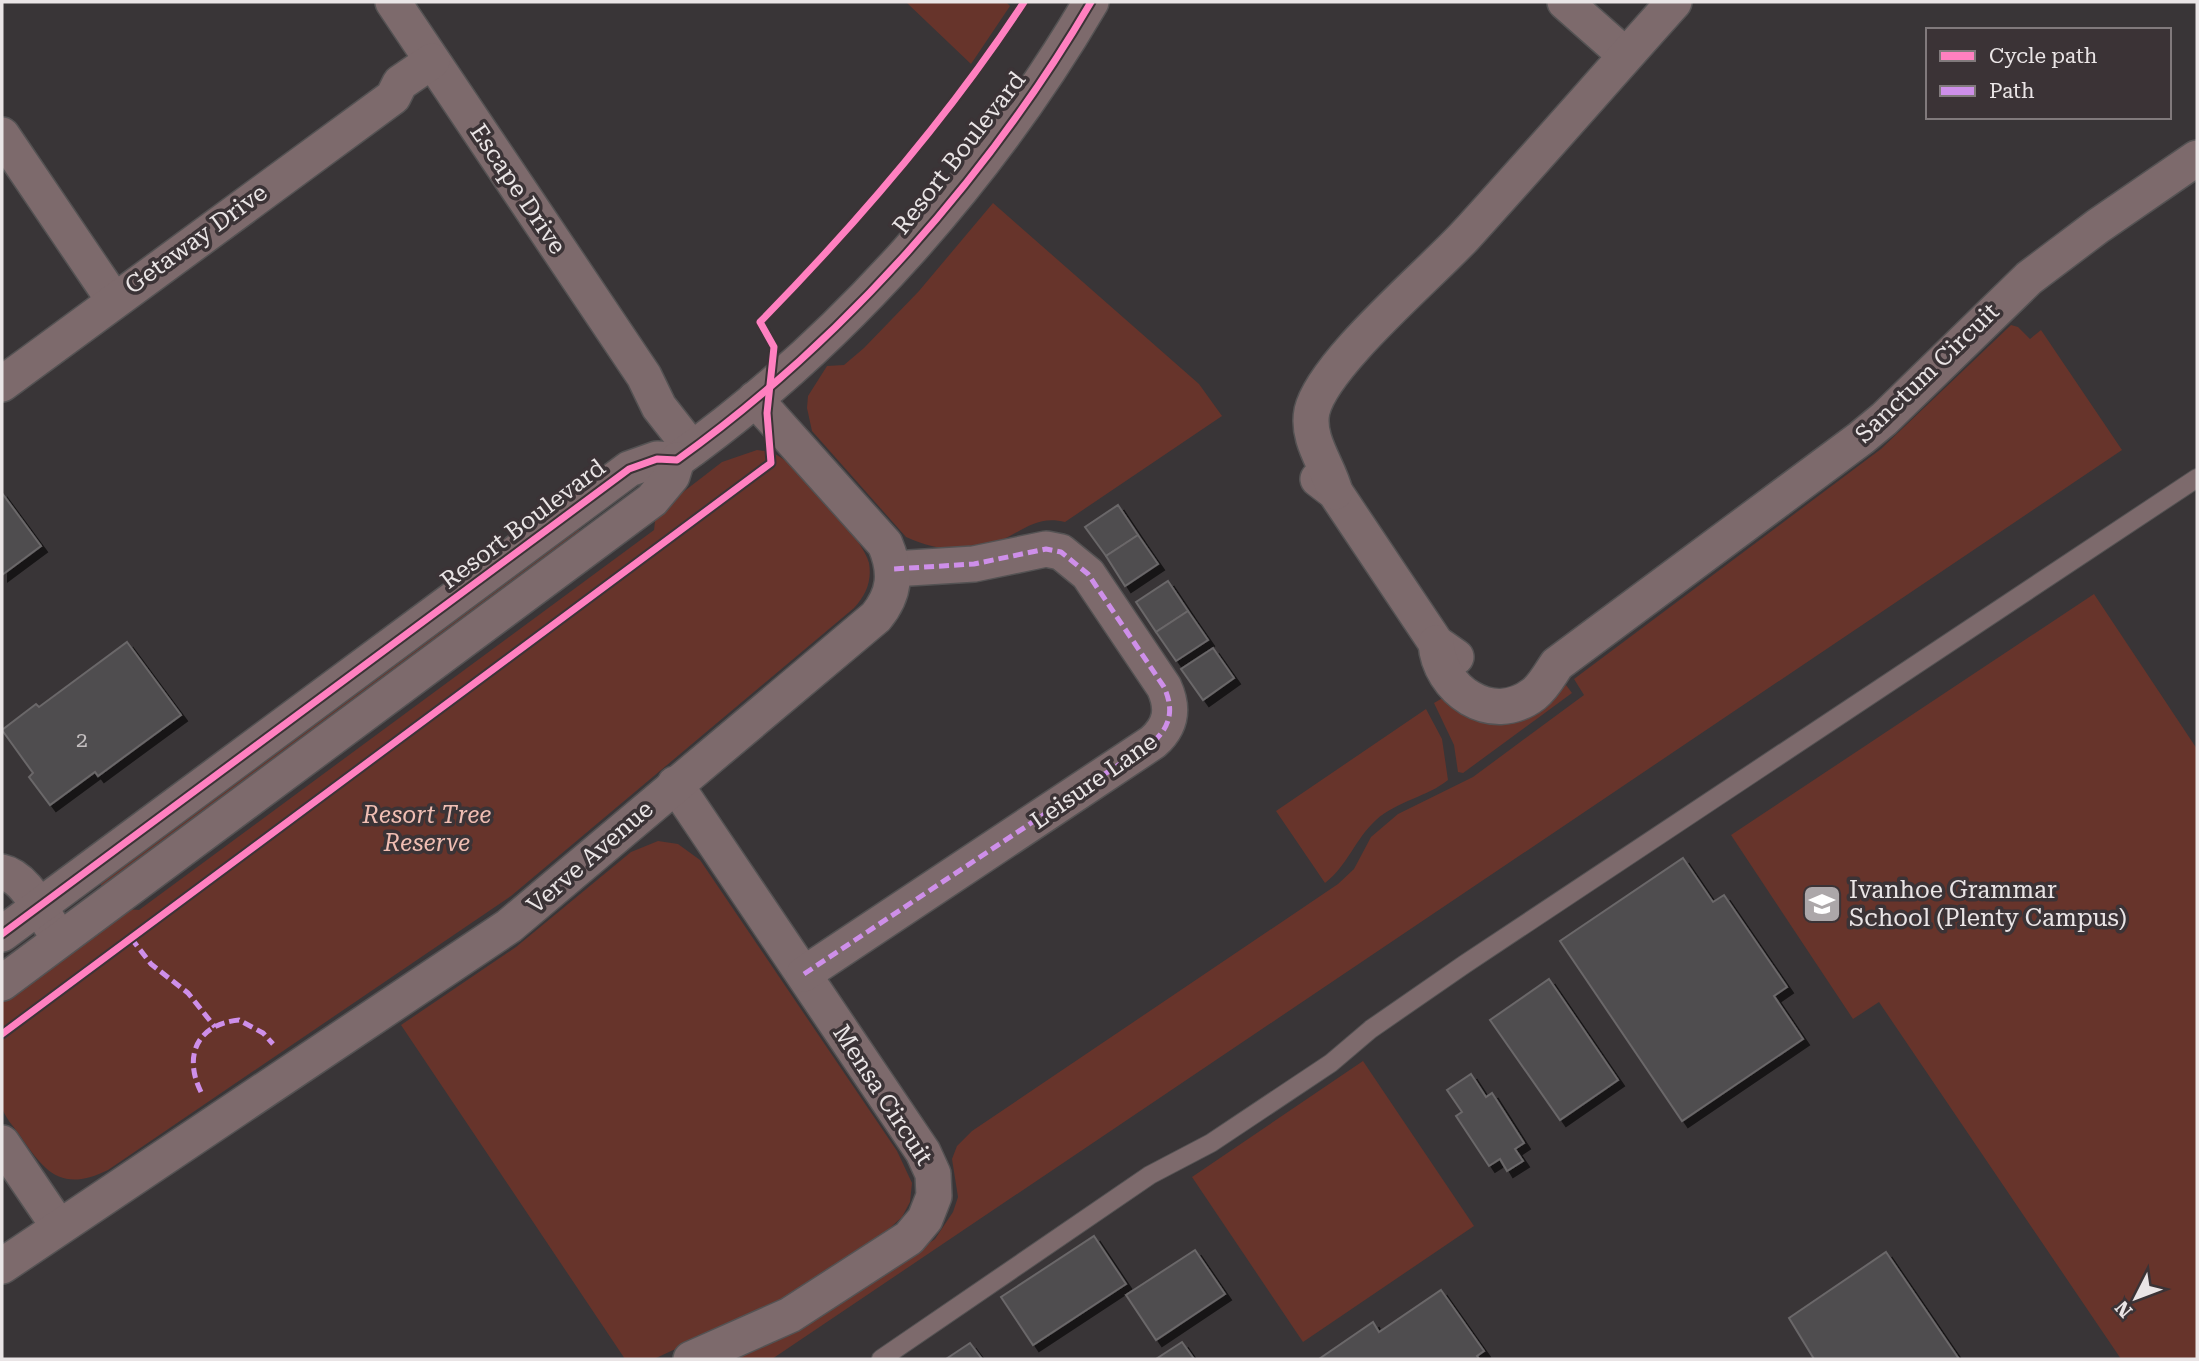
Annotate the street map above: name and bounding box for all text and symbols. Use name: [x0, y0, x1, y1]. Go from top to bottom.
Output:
legend: [1926, 28, 2171, 119]
text: Cycle path: [1989, 44, 2098, 68]
street label: Resort Boulevard: [887, 66, 1031, 240]
text: Path: [1989, 79, 2035, 103]
street label: Escape Drive: [464, 119, 572, 259]
street label: Getaway Drive: [120, 178, 272, 300]
street label: Sanctum Circuit: [1849, 297, 2005, 449]
street label: Resort Boulevard: [435, 453, 611, 595]
street label: Leisure Lane: [1025, 727, 1163, 835]
house number: 2: [76, 728, 88, 752]
street label: Verve Avenue: [521, 795, 659, 919]
park label: Resort Tree Reserve: [362, 801, 491, 857]
place label: Ivanhoe Grammar School (Plenty Campus): [1849, 876, 2127, 932]
school or university icon: Ivanhoe Grammar School (Plenty Campus): [1801, 883, 1843, 925]
street label: Mensa Circuit: [827, 1020, 939, 1170]
north arrow: [2101, 1263, 2171, 1333]
text: N: [2110, 1296, 2137, 1322]

